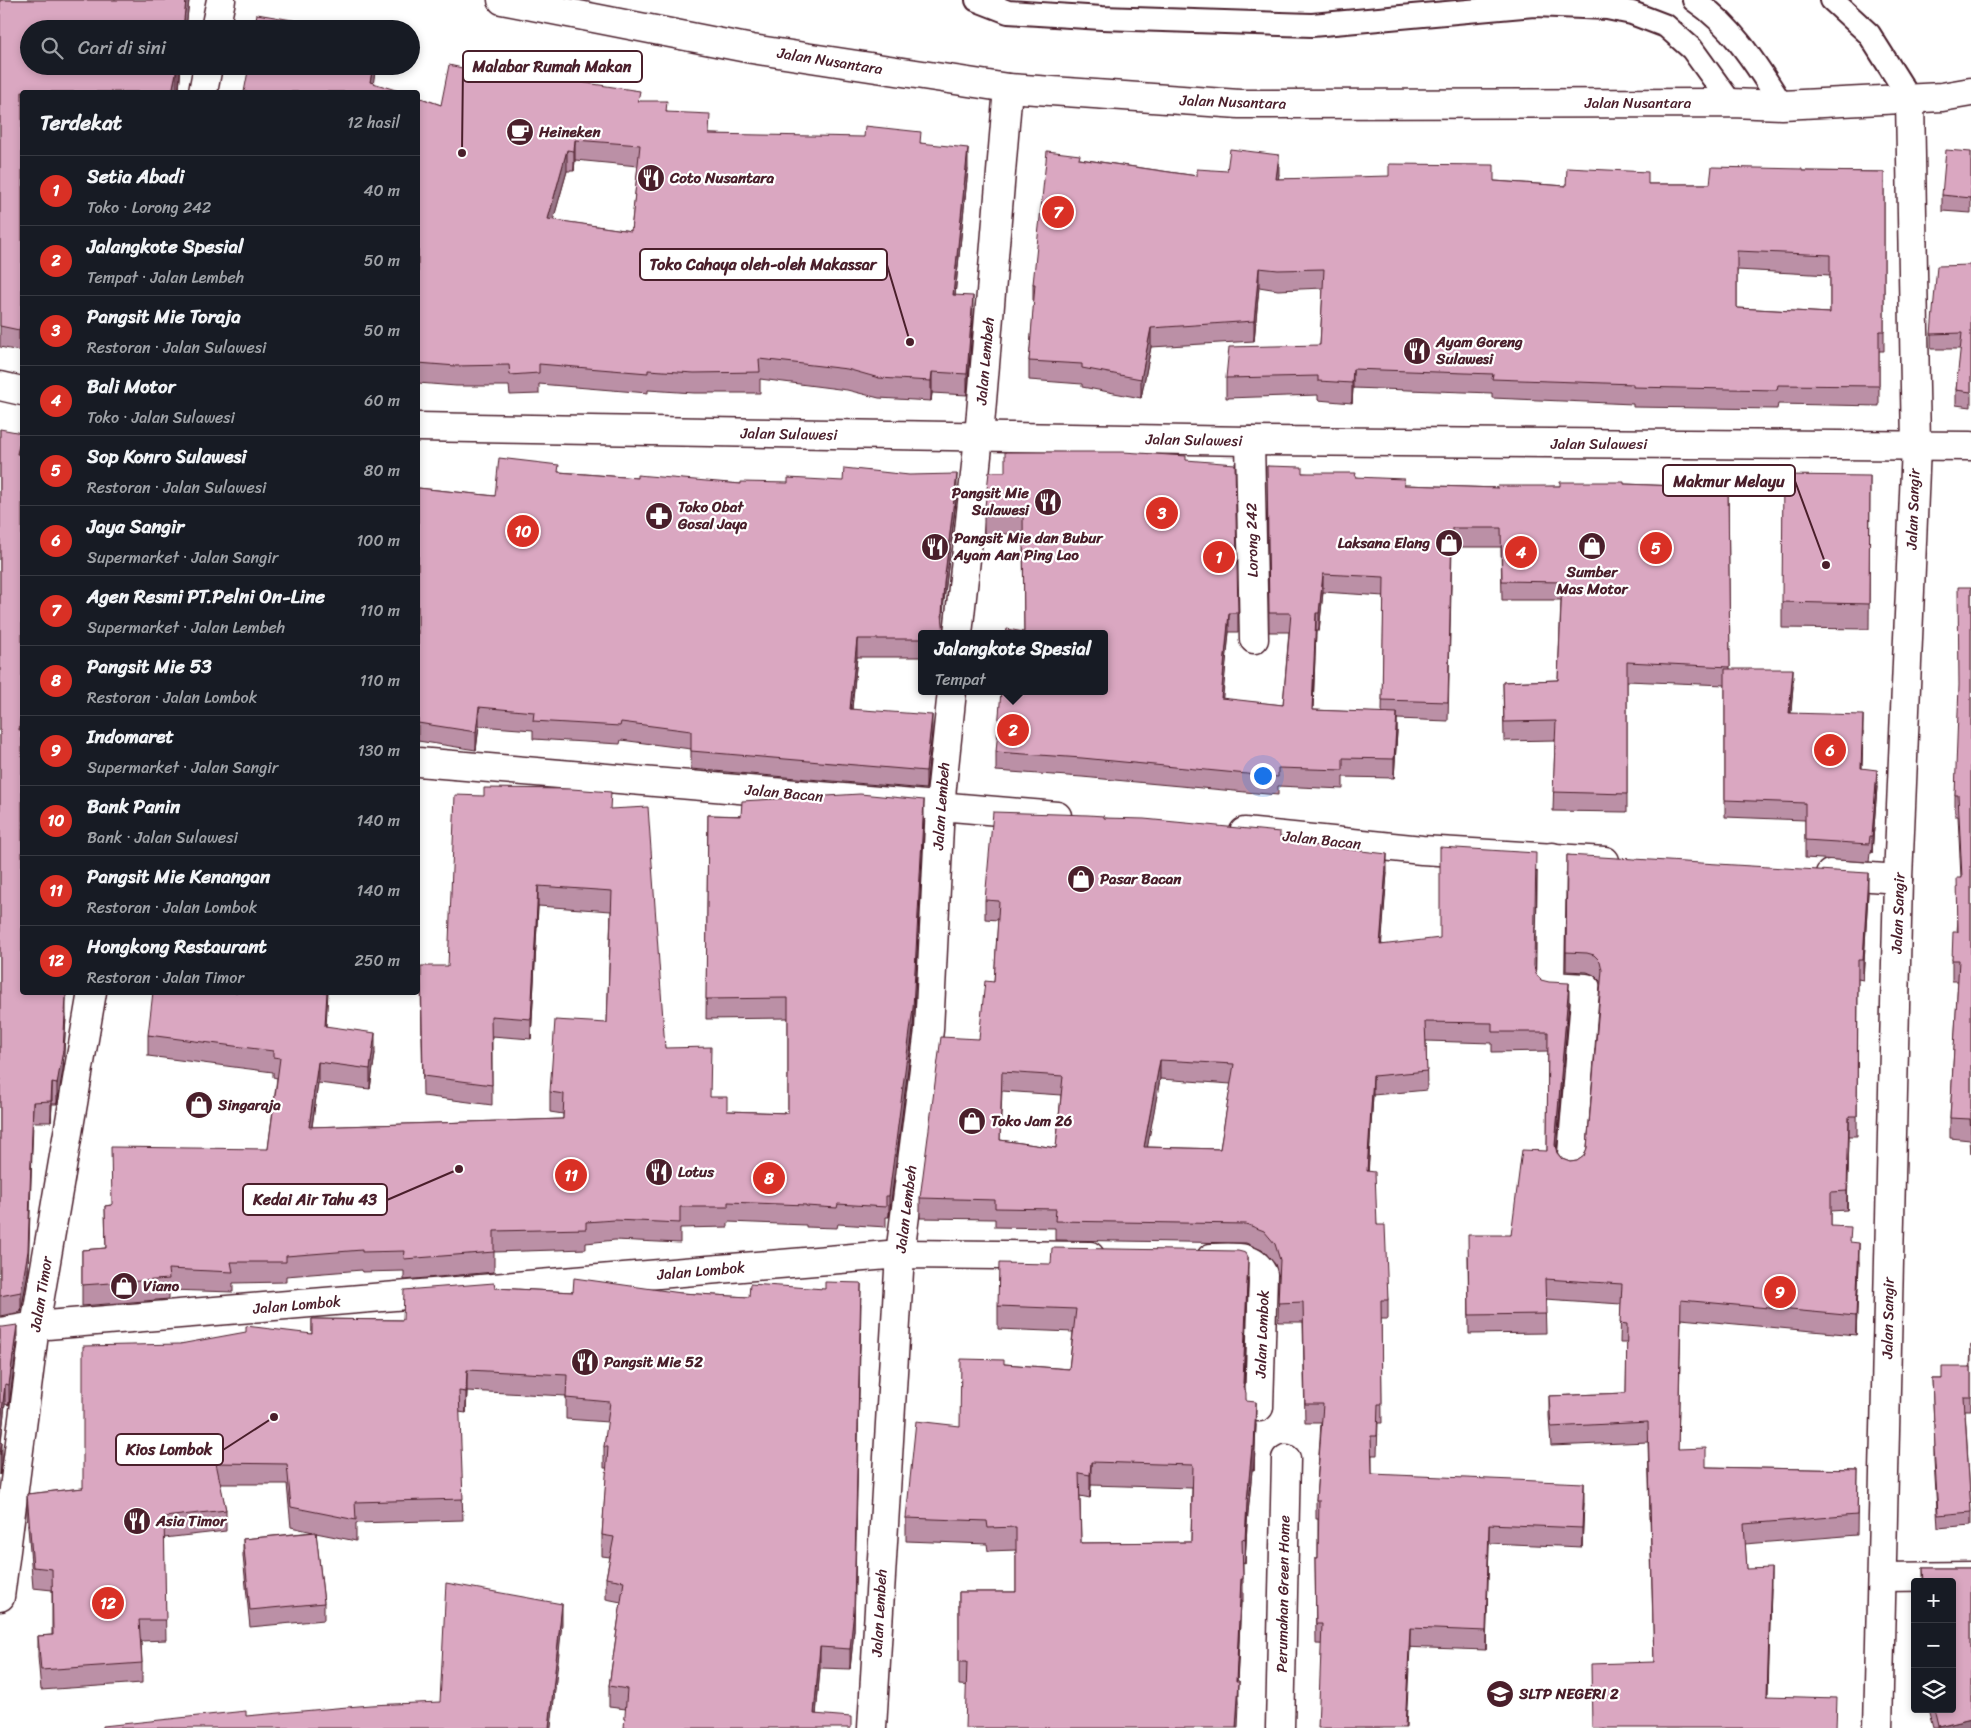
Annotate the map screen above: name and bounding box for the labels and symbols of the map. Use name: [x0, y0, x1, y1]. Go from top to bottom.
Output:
street label: Jalan Nusantara: [774, 40, 885, 82]
callout: Malabar Rumah Makan: [463, 51, 642, 82]
text: Malabar Rumah Makan: [472, 52, 632, 81]
street label: Jalan Nusantara: [1178, 87, 1287, 117]
street label: Jalan Nusantara: [1584, 90, 1692, 116]
cafe icon: Heineken: [505, 117, 535, 147]
place label: Heineken: [538, 119, 601, 145]
restaurant icon: Coto Nusantara: [636, 163, 666, 193]
place label: Coto Nusantara: [669, 165, 774, 191]
pin: 7: [1042, 193, 1074, 231]
callout: Toko Cahaya oleh-oleh Makassar: [640, 249, 887, 280]
text: Toko Cahaya oleh-oleh Makassar: [650, 250, 878, 279]
street label: Jalan Lembeh: [968, 316, 1002, 407]
place label: Ayam Goreng Sulawesi: [1435, 329, 1523, 372]
restaurant icon: Ayam Goreng Sulawesi: [1402, 336, 1432, 366]
street label: Jalan Sulawesi: [739, 420, 838, 448]
street label: Jalan Sulawesi: [1144, 426, 1243, 454]
street label: Jalan Sulawesi: [1550, 431, 1648, 457]
callout: Makmur Melayu: [1663, 465, 1795, 496]
text: Makmur Melayu: [1672, 467, 1785, 496]
street label: Jalan Sangir: [1899, 467, 1927, 551]
place label: Pangsit Mie Sulawesi: [952, 480, 1030, 523]
restaurant icon: Pangsit Mie Sulawesi: [1033, 487, 1063, 517]
place label: Toko Obat Gosal Jaya: [677, 494, 748, 537]
pin: 3: [1146, 494, 1178, 532]
pharmacy icon: Toko Obat Gosal Jaya: [644, 501, 674, 531]
street label: Lorong 242: [1238, 502, 1266, 578]
pin: 10: [507, 512, 539, 550]
place label: Pangsit Mie dan Bubur Ayam Aan Ping Lao: [953, 525, 1104, 568]
shop icon: Laksana Elang: [1434, 528, 1464, 558]
pin: 5: [1640, 529, 1672, 567]
place label: Laksana Elang: [1338, 530, 1430, 556]
shop icon: Sumber Mas Motor: [1577, 531, 1607, 561]
restaurant icon: Pangsit Mie dan Bubur Ayam Aan Ping Lao: [920, 532, 950, 562]
pin: 4: [1505, 533, 1537, 571]
pin: 1: [1203, 538, 1235, 576]
place label: Sumber Mas Motor: [1555, 559, 1629, 602]
pin: 2: [997, 711, 1029, 749]
pin: 6: [1814, 731, 1846, 769]
street label: Jalan Lembeh: [925, 761, 957, 852]
your location: [1250, 763, 1276, 789]
street label: Jalan Bacan: [743, 777, 824, 809]
street label: Jalan Bacan: [1281, 823, 1362, 857]
shop icon: Pasar Bacan: [1066, 864, 1096, 894]
place label: Pasar Bacan: [1100, 866, 1182, 892]
street label: Jalan Sangir: [1884, 871, 1912, 955]
shop icon: Singaraja: [184, 1090, 214, 1120]
place label: Singaraja: [217, 1092, 281, 1118]
shop icon: Toko Jam 26: [957, 1106, 987, 1136]
place label: Toko Jam 26: [991, 1108, 1073, 1134]
pin: 11: [555, 1156, 587, 1194]
restaurant icon: Lotus: [644, 1157, 674, 1187]
place label: Lotus: [678, 1159, 715, 1185]
pin: 8: [753, 1159, 785, 1197]
street label: Jalan Lembeh: [888, 1164, 924, 1255]
callout: Kedai Air Tahu 43: [243, 1184, 387, 1215]
text: Kedai Air Tahu 43: [252, 1185, 377, 1214]
street label: Jalan Timor: [22, 1254, 60, 1334]
street label: Jalan Lombok: [655, 1254, 746, 1288]
shop icon: Viano: [109, 1271, 139, 1301]
place label: Viano: [143, 1273, 180, 1299]
pin: 9: [1764, 1273, 1796, 1311]
street label: Jalan Sangir: [1874, 1276, 1902, 1360]
street label: Jalan Lombok: [251, 1288, 342, 1322]
street label: Jalan Lombok: [1247, 1290, 1277, 1379]
restaurant icon: Pangsit Mie 52: [570, 1347, 600, 1377]
place label: Pangsit Mie 52: [604, 1349, 703, 1375]
callout: Kios Lombok: [116, 1434, 223, 1465]
text: Kios Lombok: [125, 1435, 213, 1464]
restaurant icon: Asia Timor: [122, 1506, 152, 1536]
place label: Asia Timor: [155, 1508, 228, 1534]
street label: Perumahan Green Home: [1269, 1515, 1297, 1673]
street label: Jalan Lembeh: [864, 1568, 894, 1659]
pin: 12: [92, 1584, 124, 1622]
school or university icon: SLTP NEGERI 2: [1485, 1679, 1515, 1709]
place label: SLTP NEGERI 2: [1518, 1681, 1619, 1707]

